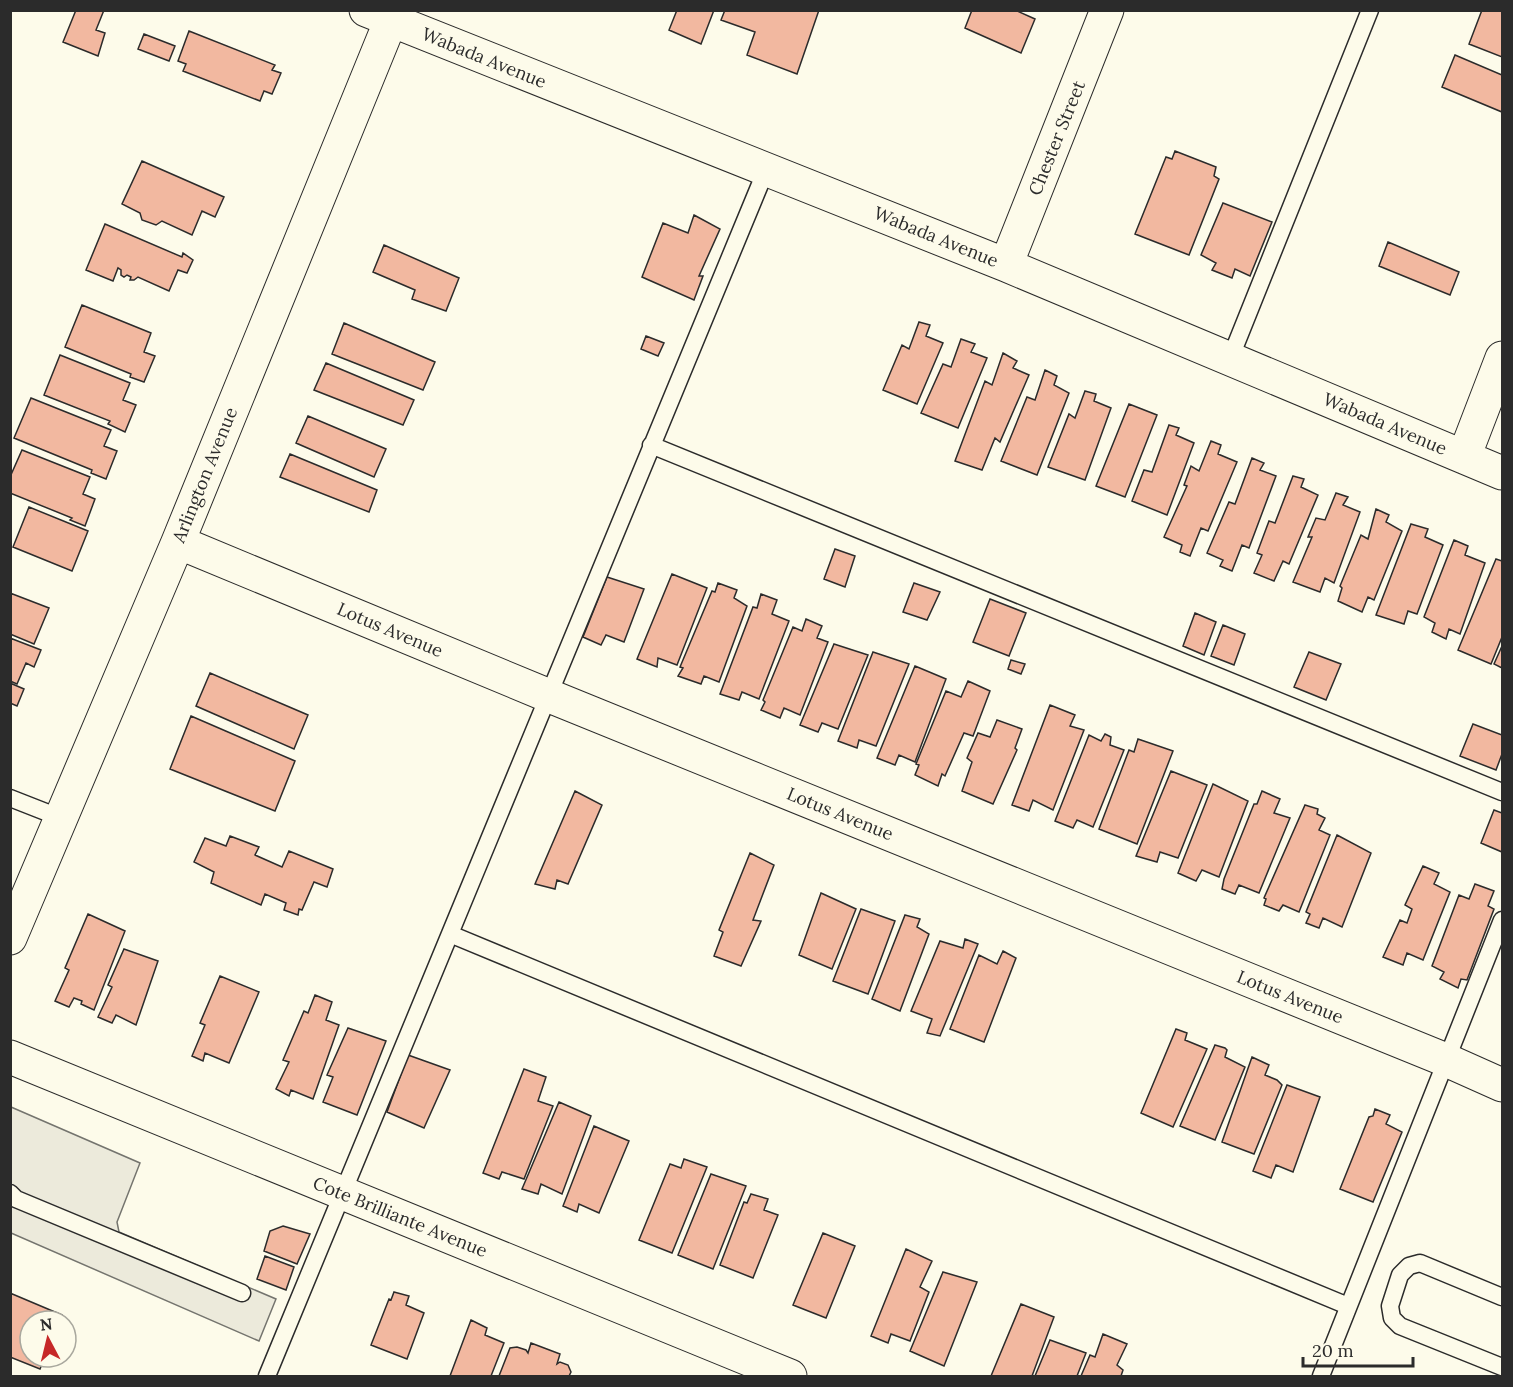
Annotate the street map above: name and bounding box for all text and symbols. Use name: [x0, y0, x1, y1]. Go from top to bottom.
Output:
street label: Wabada Avenue: [419, 22, 550, 93]
street label: Chester Street: [1023, 77, 1090, 199]
street label: Wabada Avenue: [871, 201, 1002, 272]
street label: Wabada Avenue: [1320, 387, 1451, 460]
street label: Arlington Avenue: [167, 403, 242, 547]
street label: Lotus Avenue: [334, 597, 447, 662]
street label: Lotus Avenue: [784, 782, 897, 845]
street label: Lotus Avenue: [1234, 965, 1347, 1028]
street label: Cote Brilliante Avenue: [310, 1171, 491, 1262]
north arrow: [18, 1309, 78, 1369]
text: N: [39, 1313, 54, 1335]
scale bar: [1303, 1330, 1412, 1368]
text: 20 m: [1312, 1339, 1354, 1362]

